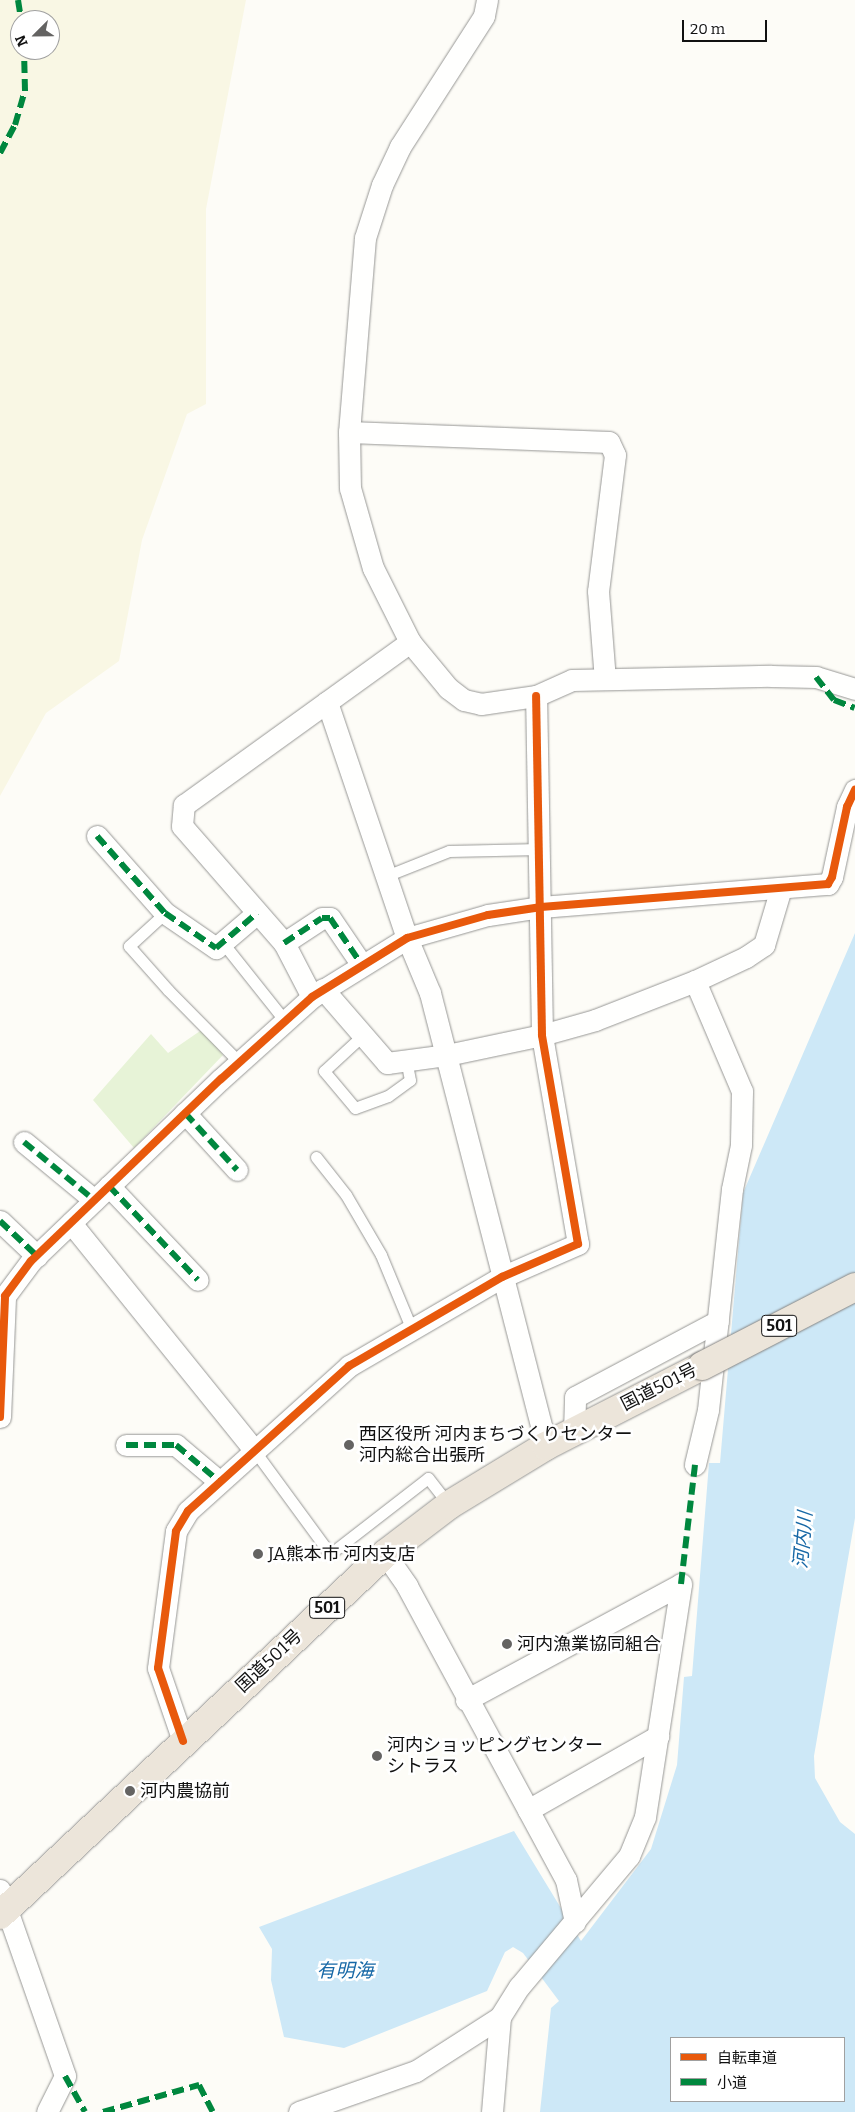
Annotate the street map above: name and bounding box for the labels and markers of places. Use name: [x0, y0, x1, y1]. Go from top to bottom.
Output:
place label: 西区役所 河内まちづくりセンター 河内総合出張所: [359, 1424, 633, 1466]
marker: 西区役所 河内まちづくりセンター 河内総合出張所: [343, 1439, 355, 1451]
place label: JA熊本市 河内支店: [268, 1543, 415, 1565]
marker: JA熊本市 河内支店: [252, 1548, 264, 1560]
place label: 河内漁業協同組合: [517, 1633, 661, 1655]
marker: 河内漁業協同組合: [501, 1638, 513, 1650]
place label: 河内ショッピングセンター シトラス: [387, 1735, 603, 1778]
marker: 河内ショッピングセンター シトラス: [371, 1750, 383, 1762]
place label: 河内農協前: [140, 1780, 230, 1802]
marker: 河内農協前: [124, 1785, 136, 1797]

